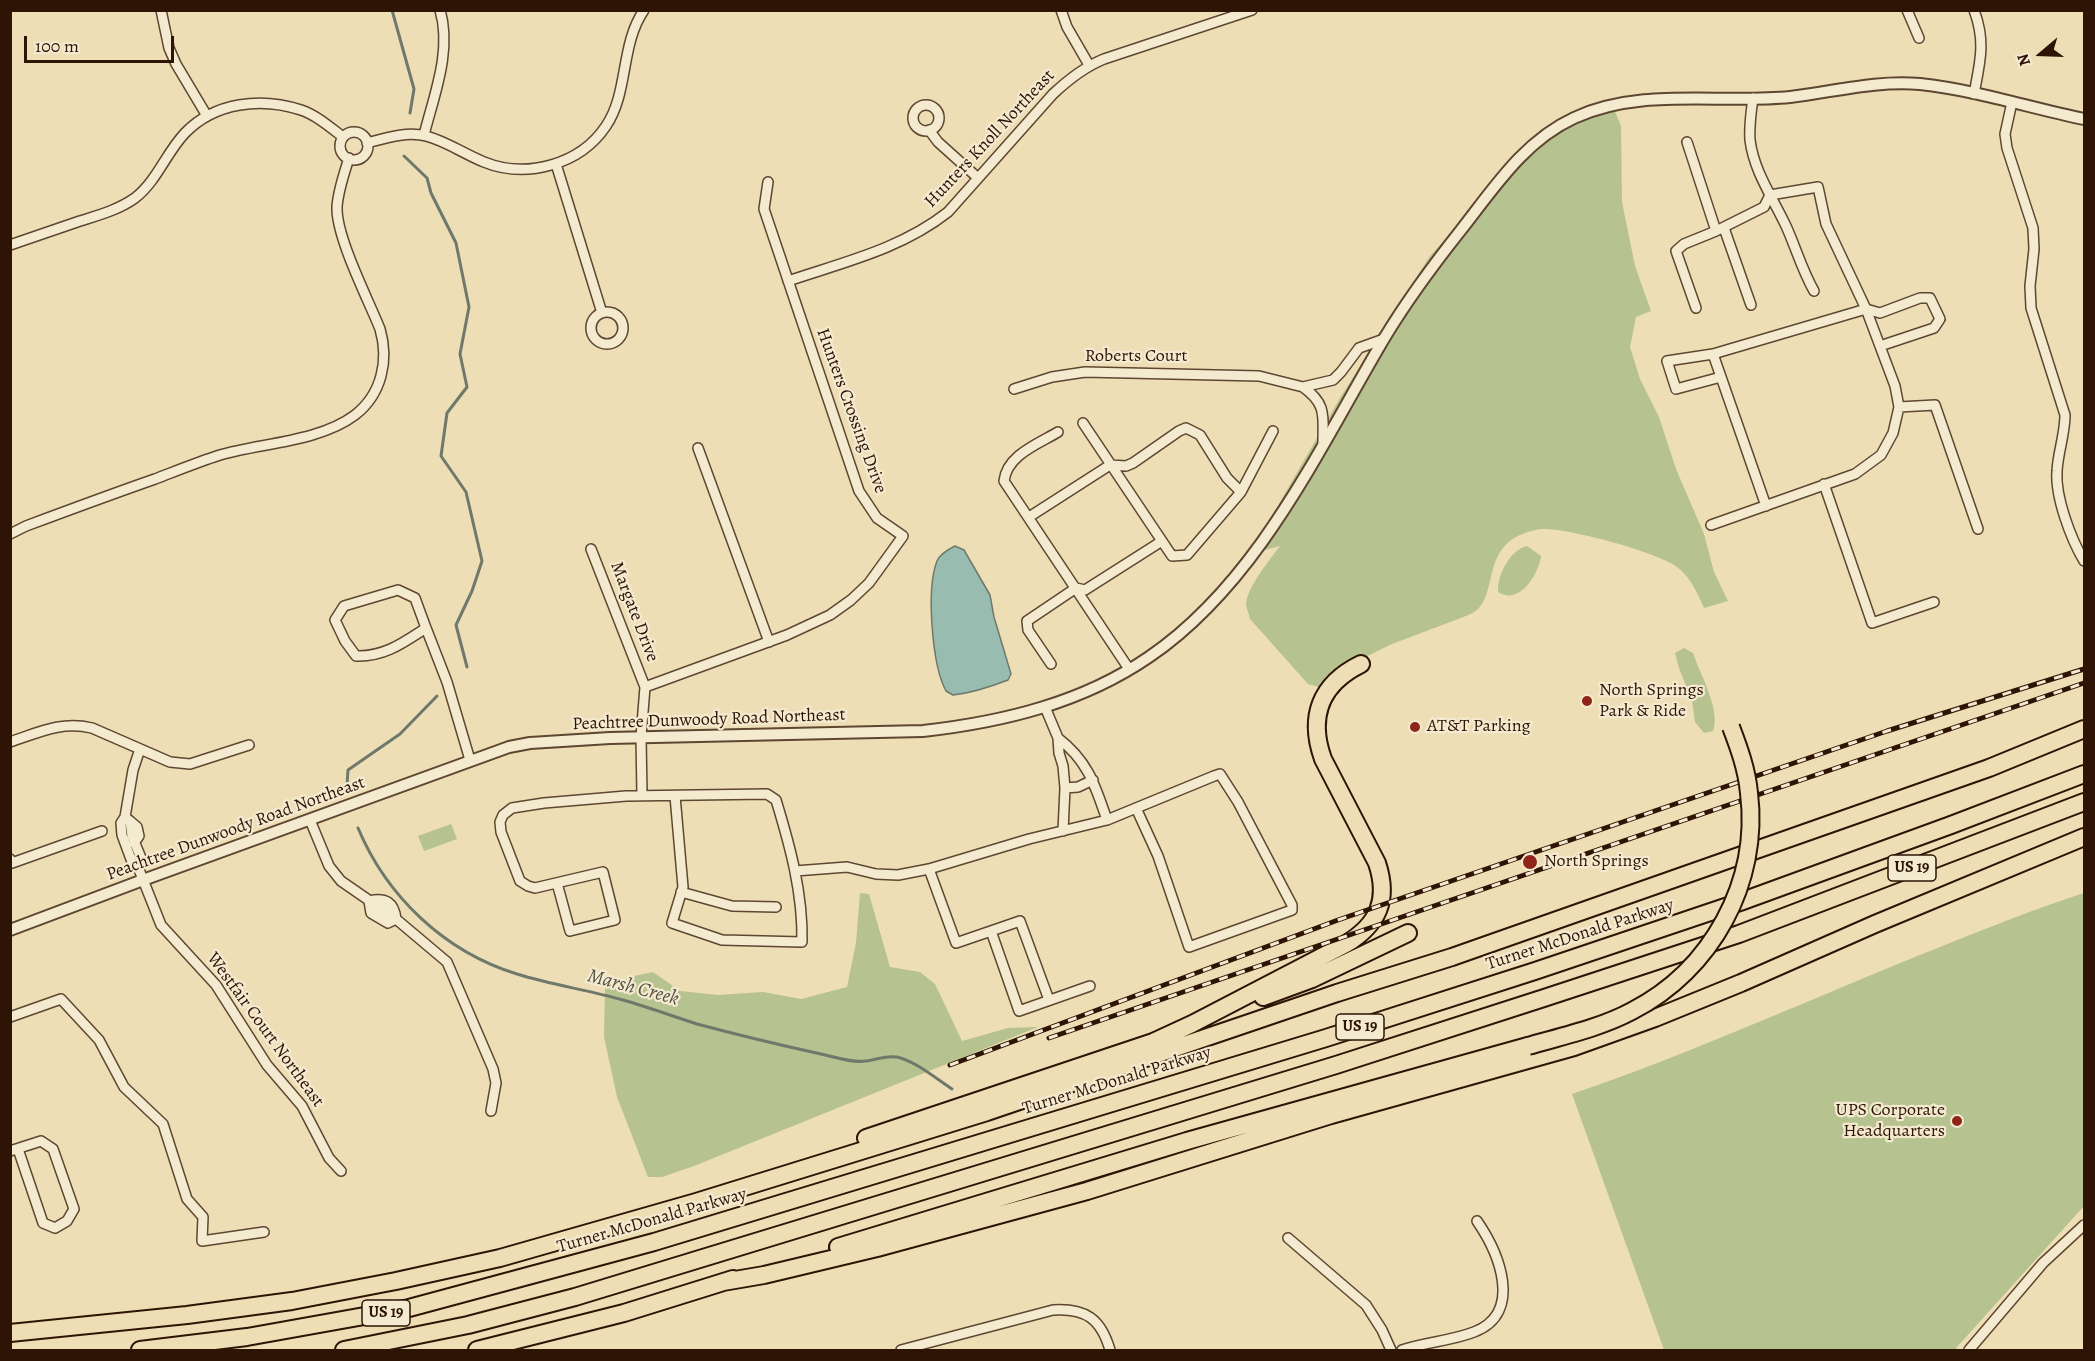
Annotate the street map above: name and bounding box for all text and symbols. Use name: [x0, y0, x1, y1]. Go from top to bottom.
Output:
scale bar: [27, 24, 177, 62]
north arrow: [2011, 24, 2071, 84]
text: 100 m: [35, 34, 79, 58]
text: N: [2012, 51, 2036, 69]
street label: Hunters Knoll Northeast: [920, 65, 1060, 213]
street label: Hunters Crossing Drive: [811, 326, 891, 496]
street label: Roberts Court: [1085, 346, 1187, 368]
street label: Margate Drive: [605, 559, 663, 665]
place label: North Springs Park & Ride: [1599, 680, 1704, 722]
marker: North Springs Park & Ride: [1580, 694, 1594, 708]
street label: Peachtree Dunwoody Road Northeast: [572, 704, 846, 736]
place label: AT&T Parking: [1427, 716, 1531, 738]
marker: AT&T Parking: [1408, 720, 1422, 734]
street label: Peachtree Dunwoody Road Northeast: [104, 772, 368, 886]
place label: North Springs: [1544, 851, 1649, 873]
marker: North Springs: [1521, 853, 1539, 871]
road number: US 19: [1888, 855, 1936, 881]
street label: Turner McDonald Parkway: [1483, 894, 1677, 976]
street label: Westfair Court Northeast: [202, 948, 328, 1112]
water label: Marsh Creek: [585, 964, 681, 1012]
road number: US 19: [1336, 1014, 1384, 1040]
street label: Turner McDonald Parkway: [1020, 1042, 1214, 1120]
place label: UPS Corporate Headquarters: [1835, 1100, 1945, 1142]
marker: UPS Corporate Headquarters: [1950, 1114, 1964, 1128]
street label: Turner McDonald Parkway: [555, 1184, 749, 1258]
road number: US 19: [362, 1300, 410, 1326]

